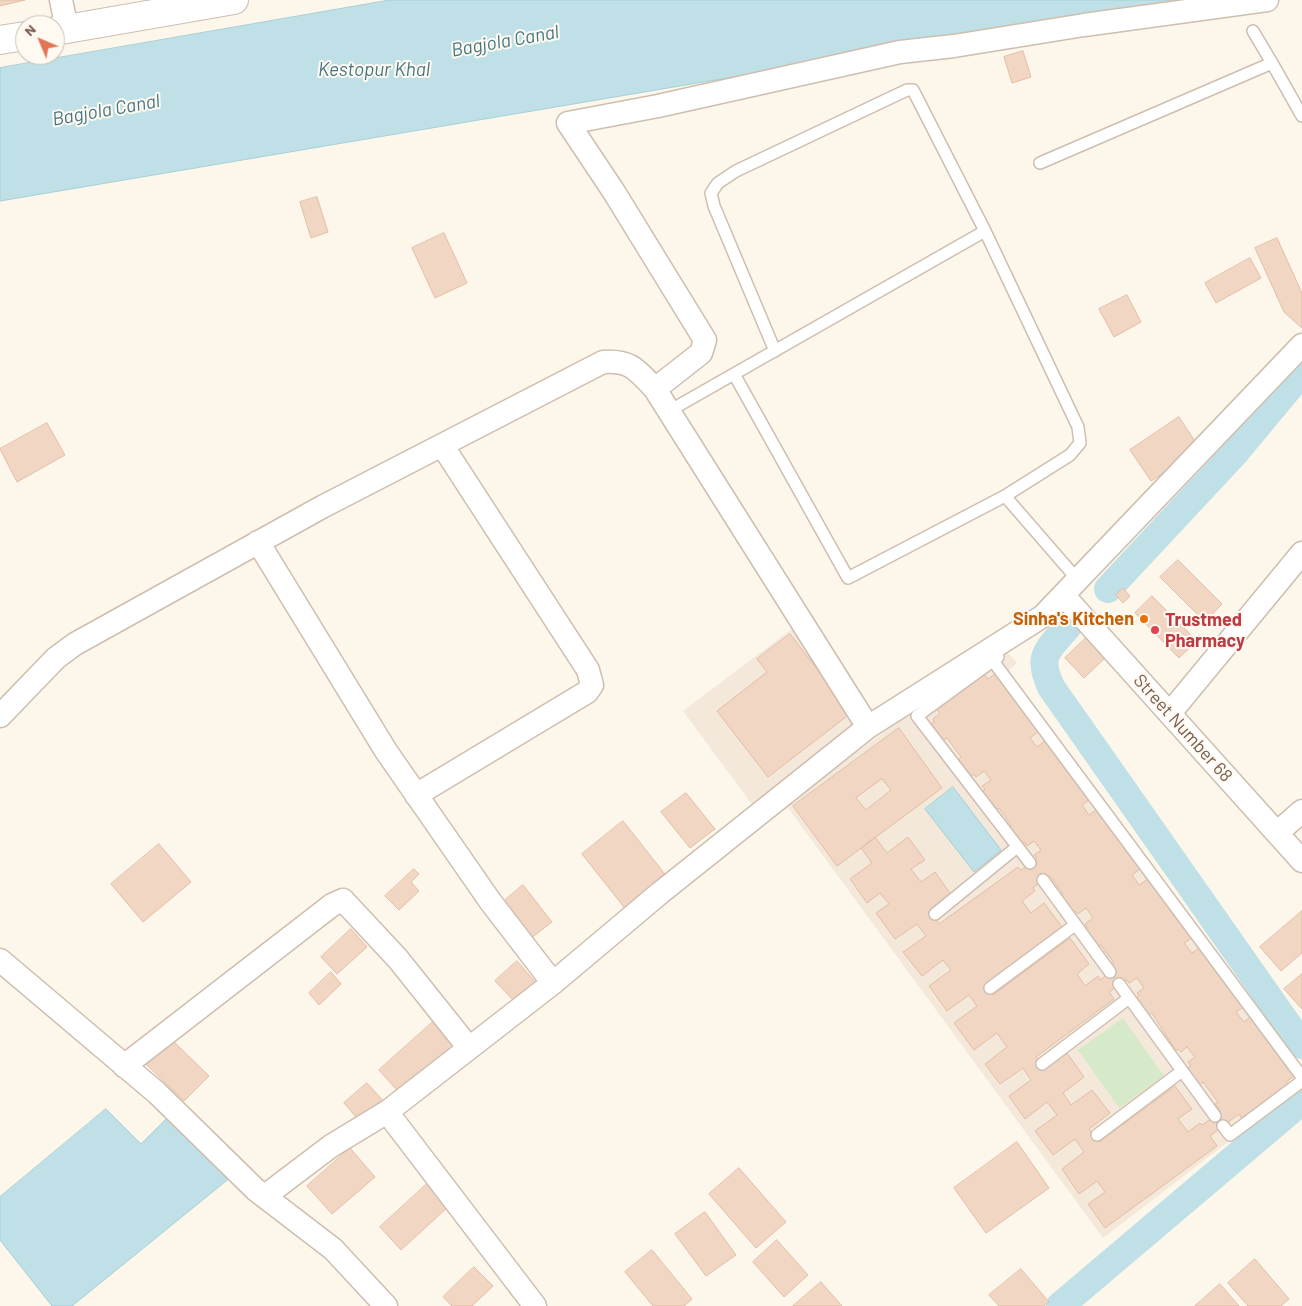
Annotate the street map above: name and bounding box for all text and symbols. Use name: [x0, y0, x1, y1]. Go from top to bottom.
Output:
north arrow: [15, 15, 65, 65]
text: N: [20, 20, 39, 39]
water label: Bagjola Canal: [449, 20, 561, 62]
water label: Kestopur Khal: [318, 59, 430, 81]
water label: Bagjola Canal: [50, 89, 162, 131]
place label: Sinha's Kitchen: [1013, 608, 1134, 630]
place label: Trustmed Pharmacy: [1165, 609, 1245, 652]
marker: Sinha's Kitchen: [1138, 613, 1150, 625]
marker: Trustmed Pharmacy: [1149, 624, 1161, 636]
street label: Street Number 68: [1129, 670, 1237, 786]

